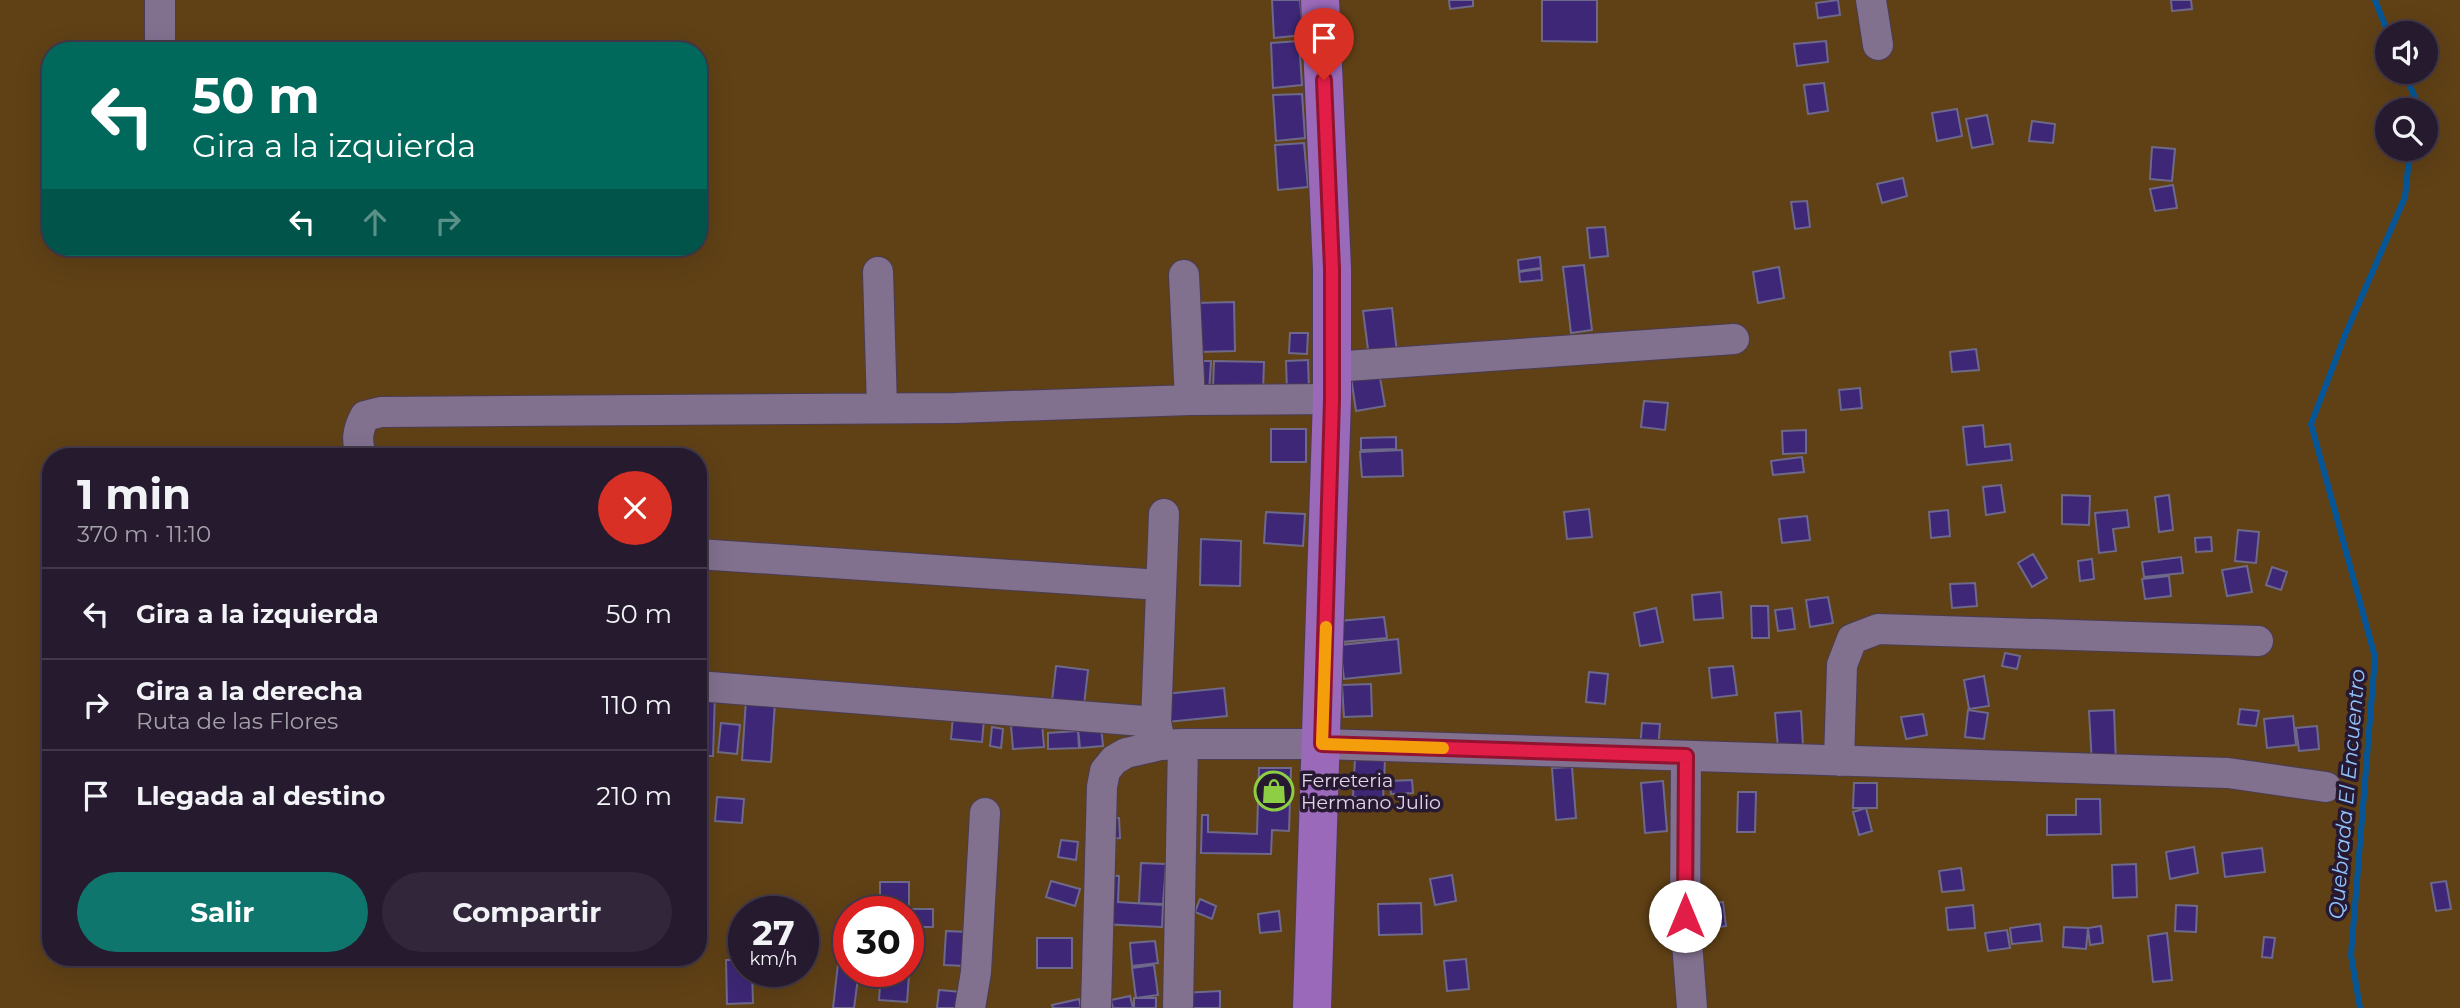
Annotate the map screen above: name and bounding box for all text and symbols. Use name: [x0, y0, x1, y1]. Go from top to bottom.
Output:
pin: [1294, 8, 1354, 80]
icon: arrive: [1305, 19, 1343, 57]
map controls: [2375, 21, 2438, 161]
button: sound: [2375, 21, 2438, 84]
text: 50 m: [192, 66, 320, 125]
icon: left: [77, 70, 168, 161]
button: search: [2375, 98, 2438, 161]
text: Gira a la izquierda: [192, 126, 476, 165]
icon: left: [283, 203, 321, 241]
icon: ahead: [356, 203, 394, 241]
icon: right: [429, 203, 467, 241]
text: 1 min: [77, 468, 191, 520]
button: close: [598, 471, 672, 545]
text: 370 m · 11:10: [77, 520, 211, 548]
icon: left: [77, 595, 115, 633]
text: Gira a la izquierda: [136, 598, 379, 630]
text: 50 m: [606, 598, 672, 630]
water label: Quebrada El Encuentro: [2323, 668, 2370, 920]
text: Gira a la derecha: [136, 675, 363, 707]
icon: right: [77, 686, 115, 724]
text: 110 m: [602, 689, 672, 721]
text: Ruta de las Flores: [136, 707, 338, 735]
place label: Ferreteria Hermano Julio: [1301, 769, 1441, 814]
shop icon: Ferreteria Hermano Julio: [1253, 770, 1295, 812]
icon: arrive: [77, 777, 115, 815]
text: Llegada al destino: [136, 780, 385, 812]
text: 210 m: [596, 780, 672, 812]
button: Salir: [77, 872, 368, 952]
button: Compartir: [382, 872, 672, 952]
position arrow: [1648, 879, 1722, 953]
speed limit sign: 30: [833, 896, 924, 987]
text: 27: [752, 911, 795, 954]
text: km/h: [749, 948, 798, 970]

